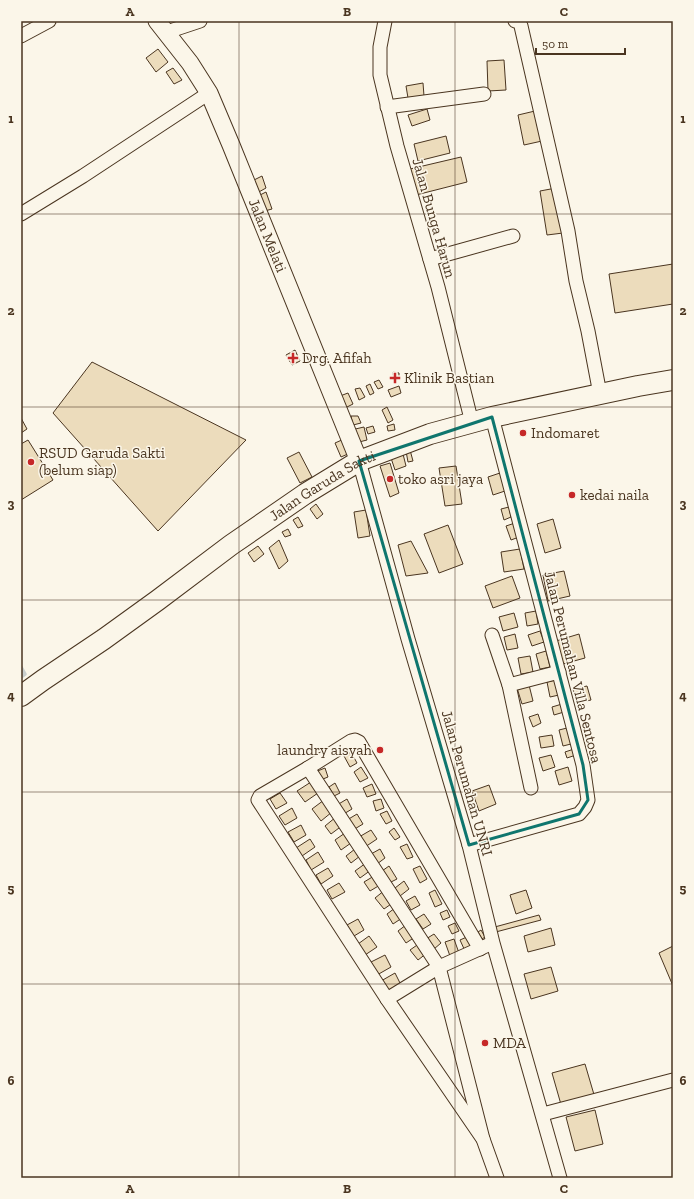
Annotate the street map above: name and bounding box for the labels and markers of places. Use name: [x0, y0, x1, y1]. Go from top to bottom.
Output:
place label: Drg. Afifah: [302, 349, 372, 367]
marker: Drg. Afifah: [287, 352, 299, 364]
place label: Klinik Bastian: [404, 369, 495, 387]
marker: Klinik Bastian: [389, 372, 401, 384]
place label: Indomaret: [531, 424, 600, 442]
marker: Indomaret: [518, 428, 528, 438]
place label: RSUD Garuda Sakti (belum siap): [39, 444, 165, 479]
marker: RSUD Garuda Sakti (belum siap): [26, 457, 36, 467]
place label: toko asri jaya: [398, 470, 483, 488]
marker: toko asri jaya: [385, 474, 395, 484]
place label: kedai naila: [580, 486, 649, 504]
marker: kedai naila: [567, 490, 577, 500]
place label: laundry aisyah: [277, 741, 373, 759]
marker: laundry aisyah: [375, 745, 385, 755]
place label: MDA: [493, 1034, 526, 1052]
marker: MDA: [480, 1038, 490, 1048]

